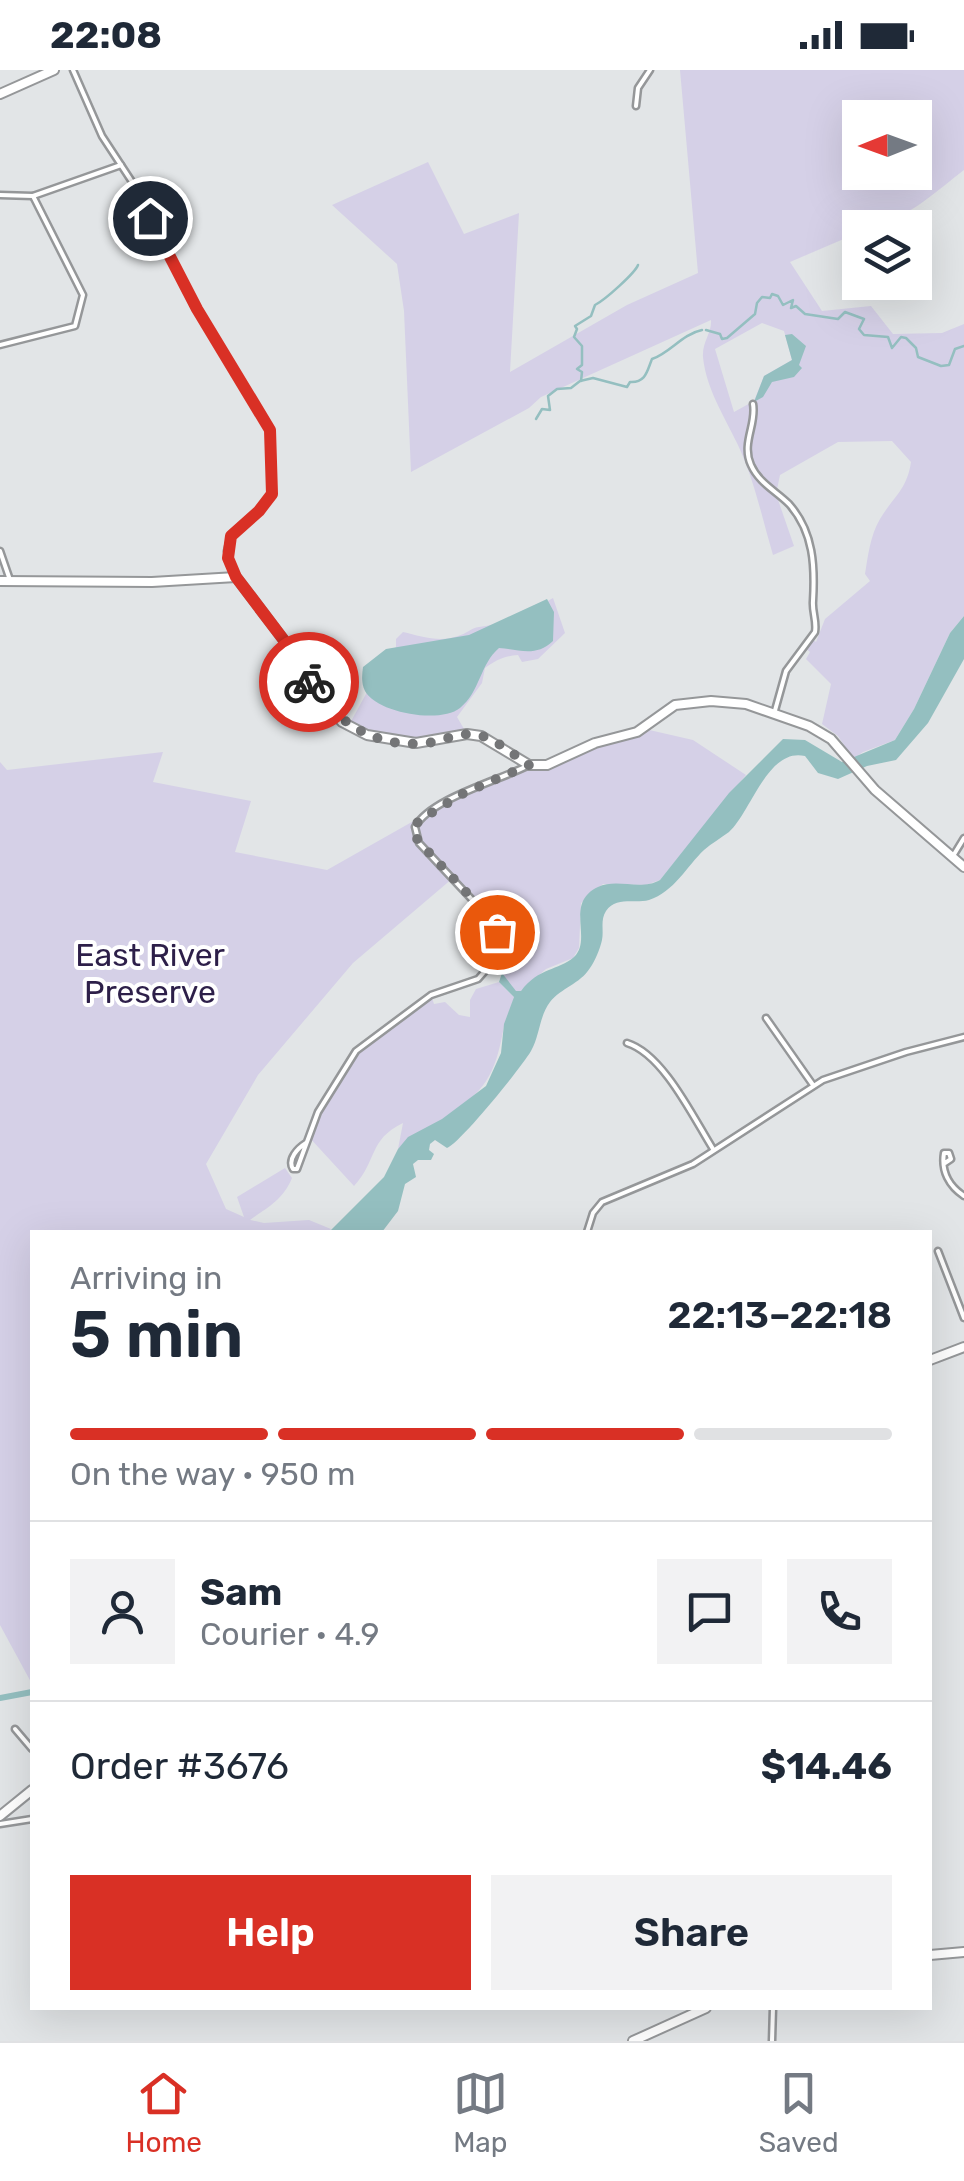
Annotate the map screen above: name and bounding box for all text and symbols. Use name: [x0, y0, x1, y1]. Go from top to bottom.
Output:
text: 22:08: [50, 12, 162, 58]
north arrow: [842, 100, 932, 190]
map controls: [842, 100, 932, 300]
pin: [108, 176, 193, 261]
icon: home: [123, 191, 178, 246]
button: layers: [842, 210, 932, 300]
courier: [259, 632, 359, 732]
icon: bike: [282, 655, 337, 710]
pin: [455, 890, 540, 975]
icon: bag: [470, 905, 525, 960]
park label: East River Preserve: [75, 936, 225, 1011]
text: Arriving in: [70, 1259, 222, 1297]
text: 22:13–22:18: [667, 1292, 892, 1338]
text: 5 min: [70, 1296, 244, 1373]
text: On the way · 950 m: [70, 1455, 355, 1493]
button: person: [70, 1559, 175, 1664]
button: chat: [657, 1559, 762, 1664]
button: phone: [787, 1559, 892, 1664]
text: Sam: [200, 1569, 282, 1615]
text: Courier · 4.9: [200, 1615, 379, 1653]
text: Order #3676: [70, 1743, 289, 1789]
text: $14.46: [761, 1743, 892, 1789]
button: Help: [70, 1875, 471, 1990]
button: Share: [491, 1875, 892, 1990]
tab: Home: [125, 2066, 202, 2159]
tab: Map: [453, 2066, 508, 2159]
tab: Saved: [759, 2066, 839, 2159]

